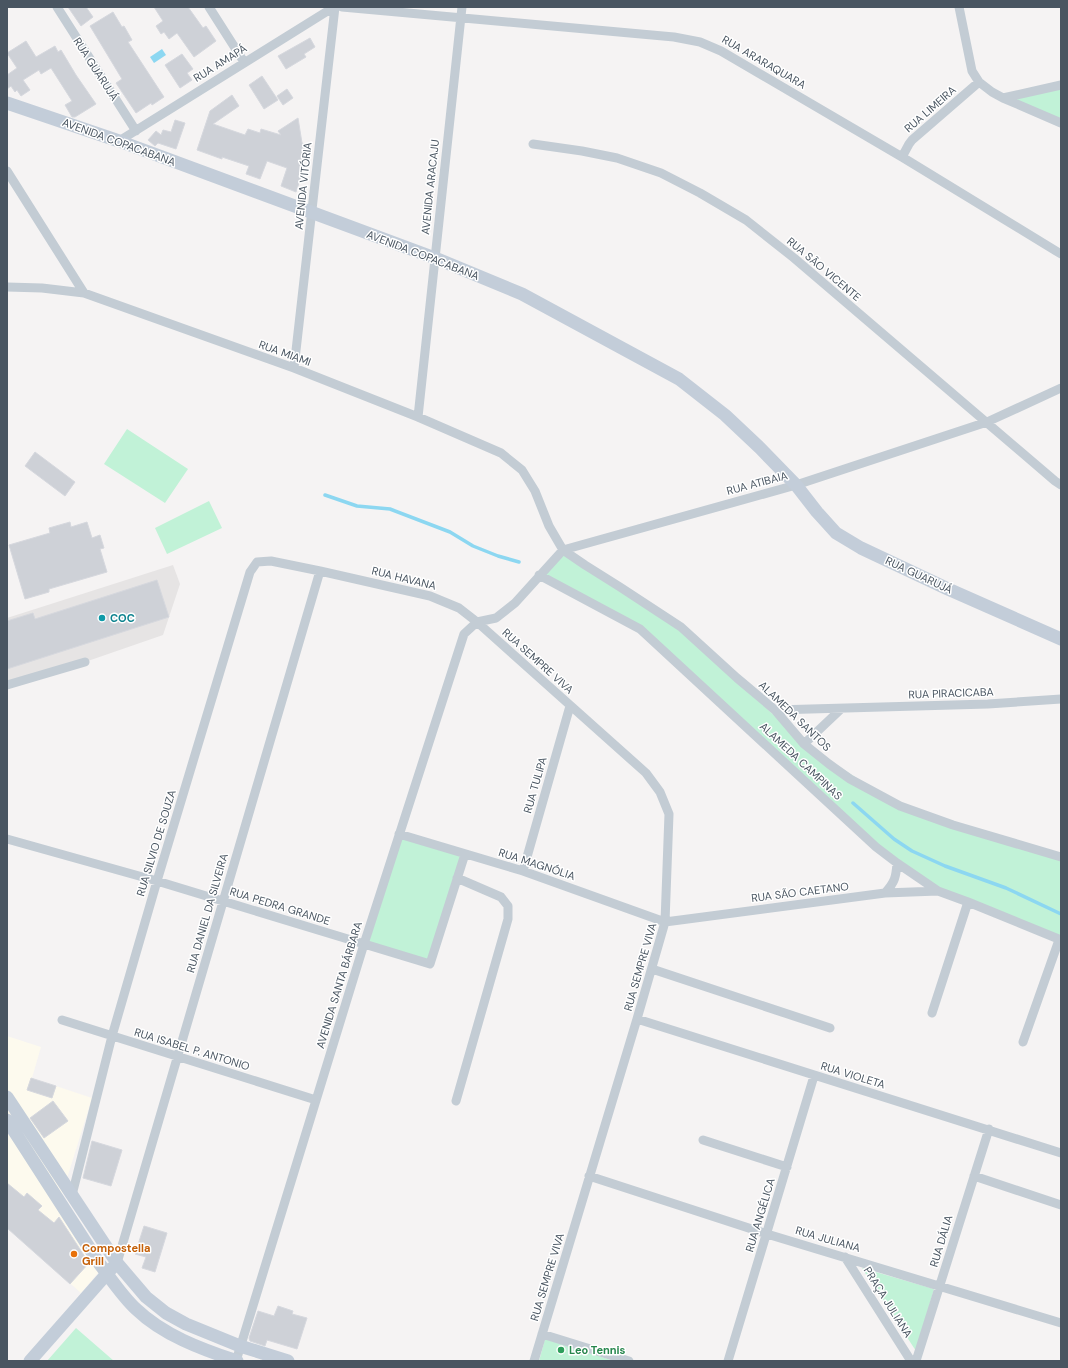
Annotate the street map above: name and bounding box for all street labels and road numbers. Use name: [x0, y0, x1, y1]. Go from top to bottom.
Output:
street label: RUA ARARAQUARA: [719, 32, 809, 92]
street label: RUA GUARUJÁ: [70, 35, 122, 103]
street label: RUA AMAPÁ: [191, 41, 249, 85]
street label: RUA LIMEIRA: [901, 83, 959, 135]
street label: AVENIDA COPACABANA: [60, 115, 178, 169]
street label: AVENIDA ARACAJU: [418, 139, 442, 235]
street label: AVENIDA VITÓRIA: [291, 142, 315, 230]
street label: AVENIDA COPACABANA: [365, 227, 481, 283]
street label: RUA SÃO VICENTE: [784, 234, 864, 304]
street label: RUA MIAMI: [257, 337, 313, 369]
street label: RUA ATIBAIA: [725, 468, 789, 498]
street label: RUA GUARUJÁ: [883, 553, 955, 597]
street label: RUA HAVANA: [370, 563, 438, 593]
street label: RUA SEMPRE VIVA: [499, 625, 577, 697]
street label: ALAMEDA SANTOS: [756, 678, 834, 754]
street label: RUA PIRACICABA: [908, 685, 994, 701]
street label: ALAMEDA CAMPINAS: [757, 719, 845, 803]
street label: RUA TULIPA: [520, 755, 550, 815]
street label: RUA SILVIO DE SOUZA: [133, 788, 179, 898]
street label: RUA MAGNÓLIA: [497, 845, 577, 883]
street label: RUA DANIEL DA SILVEIRA: [183, 852, 231, 974]
street label: RUA SÃO CAETANO: [750, 879, 850, 905]
street label: RUA PEDRA GRANDE: [228, 884, 332, 928]
street label: AVENIDA SANTA BÁRBARA: [313, 920, 365, 1050]
street label: RUA SEMPRE VIVA: [621, 921, 659, 1013]
street label: RUA ISABEL P. ANTONIO: [133, 1025, 251, 1073]
street label: RUA VIOLETA: [819, 1059, 887, 1091]
street label: RUA ANGÉLICA: [742, 1176, 778, 1254]
street label: RUA DÁLIA: [926, 1213, 956, 1269]
street label: RUA JULIANA: [794, 1223, 862, 1255]
street label: RUA SEMPRE VIVA: [527, 1231, 567, 1323]
street label: PRAÇA JULIANA: [861, 1264, 915, 1340]

